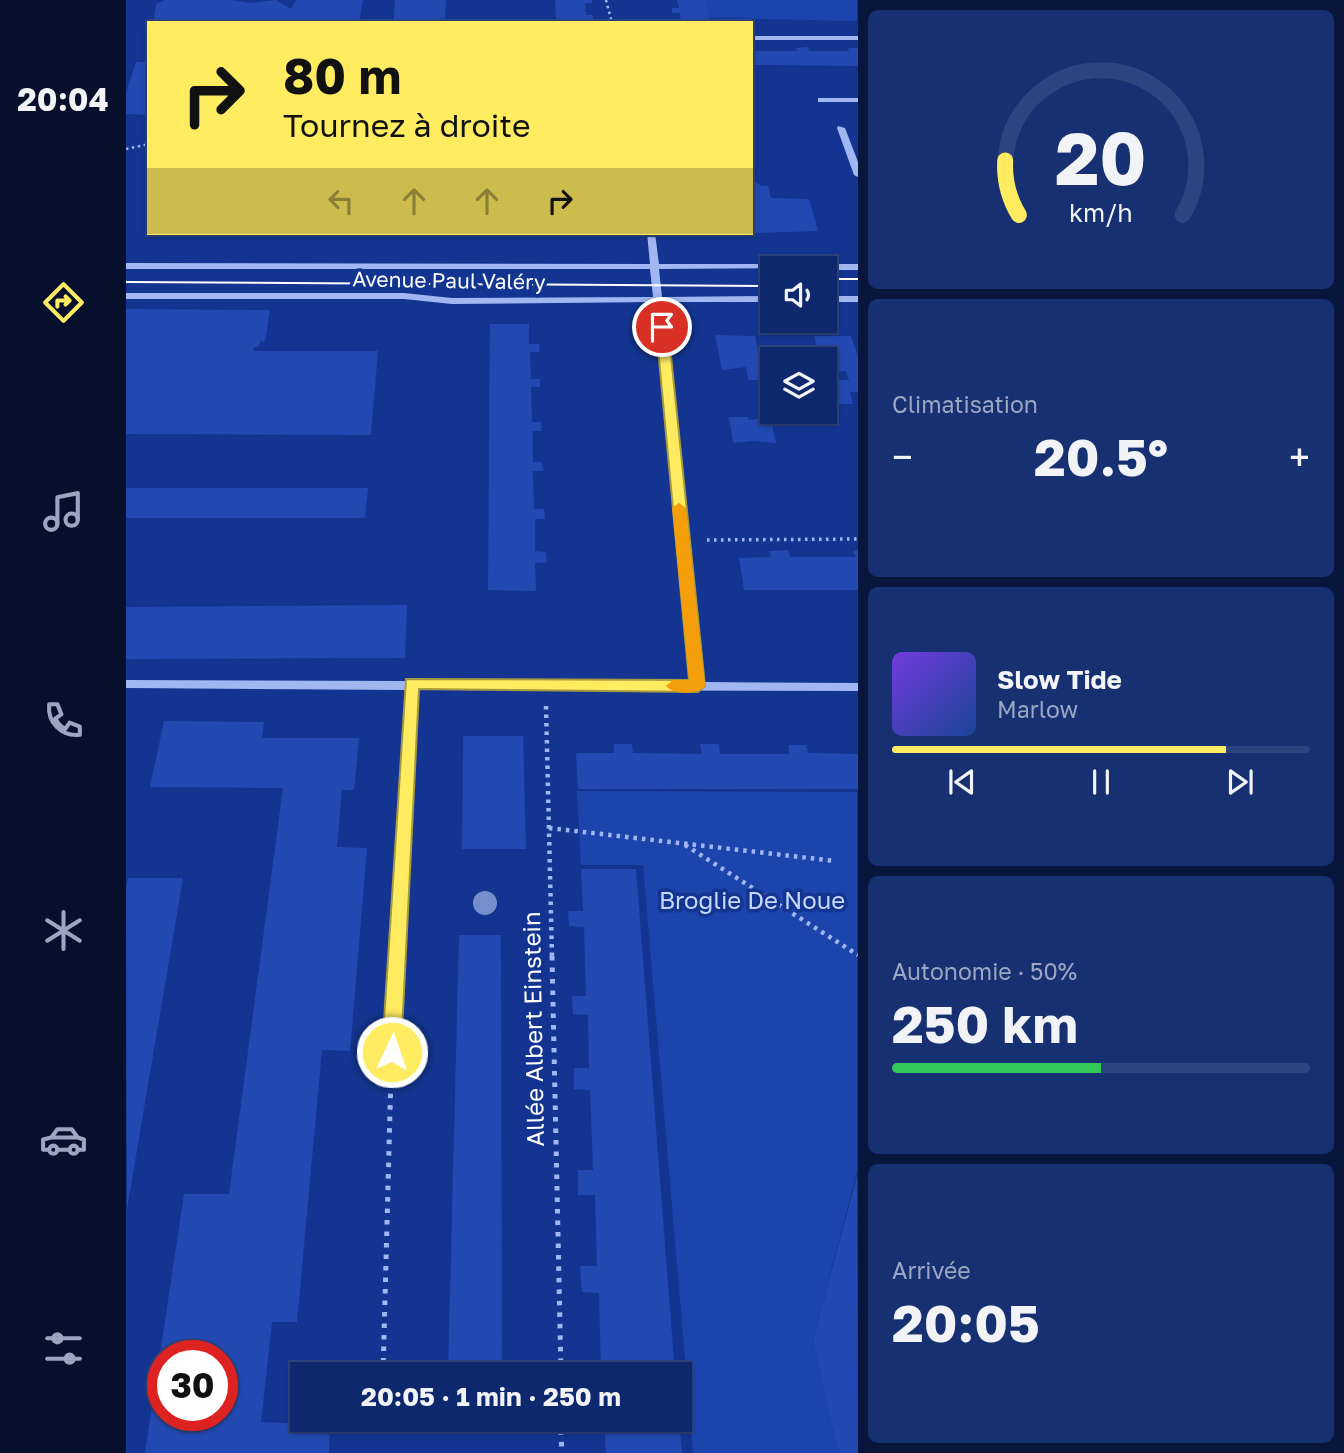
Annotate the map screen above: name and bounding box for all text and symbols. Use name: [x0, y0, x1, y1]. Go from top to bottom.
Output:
text: 80 m: [283, 46, 401, 105]
icon: right: [168, 49, 259, 140]
text: 20:04: [17, 80, 109, 118]
text: Tournez à droite: [283, 106, 531, 144]
text: 20: [1055, 115, 1147, 202]
icon: left: [322, 182, 360, 220]
icon: ahead: [395, 182, 433, 220]
icon: ahead: [468, 182, 506, 220]
icon: right: [541, 182, 579, 220]
text: km/h: [1069, 197, 1133, 228]
map controls: [760, 256, 837, 424]
button: sound: [760, 256, 837, 333]
street label: Avenue Paul Valéry: [352, 265, 546, 295]
icon: directions: [39, 278, 88, 327]
pin: [632, 297, 692, 357]
icon: arrive: [643, 308, 681, 346]
button: layers: [760, 347, 837, 424]
text: Climatisation: [892, 390, 1038, 418]
text: 20.5°: [1034, 425, 1168, 487]
text: −: [892, 434, 913, 479]
text: +: [1289, 434, 1310, 479]
icon: music: [39, 487, 88, 536]
text: Slow Tide: [997, 664, 1122, 695]
text: Marlow: [997, 695, 1078, 723]
icon: phone: [39, 696, 88, 745]
icon: previous: [943, 763, 981, 801]
icon: pause: [1082, 763, 1120, 801]
icon: next: [1221, 763, 1259, 801]
park label: Broglie De Noue: [659, 885, 845, 914]
icon: climate: [39, 906, 88, 955]
street label: Allée Albert Einstein: [516, 911, 549, 1147]
text: Autonomie · 50%: [892, 957, 1077, 985]
text: 250 km: [892, 992, 1078, 1054]
position arrow: [355, 1015, 429, 1089]
icon: car: [39, 1115, 88, 1164]
text: Arrivée: [892, 1256, 971, 1284]
text: 20:05: [892, 1291, 1040, 1353]
icon: filters: [39, 1324, 88, 1373]
speed limit sign: 30: [147, 1340, 238, 1431]
text: 20:05 · 1 min · 250 m: [361, 1381, 621, 1412]

